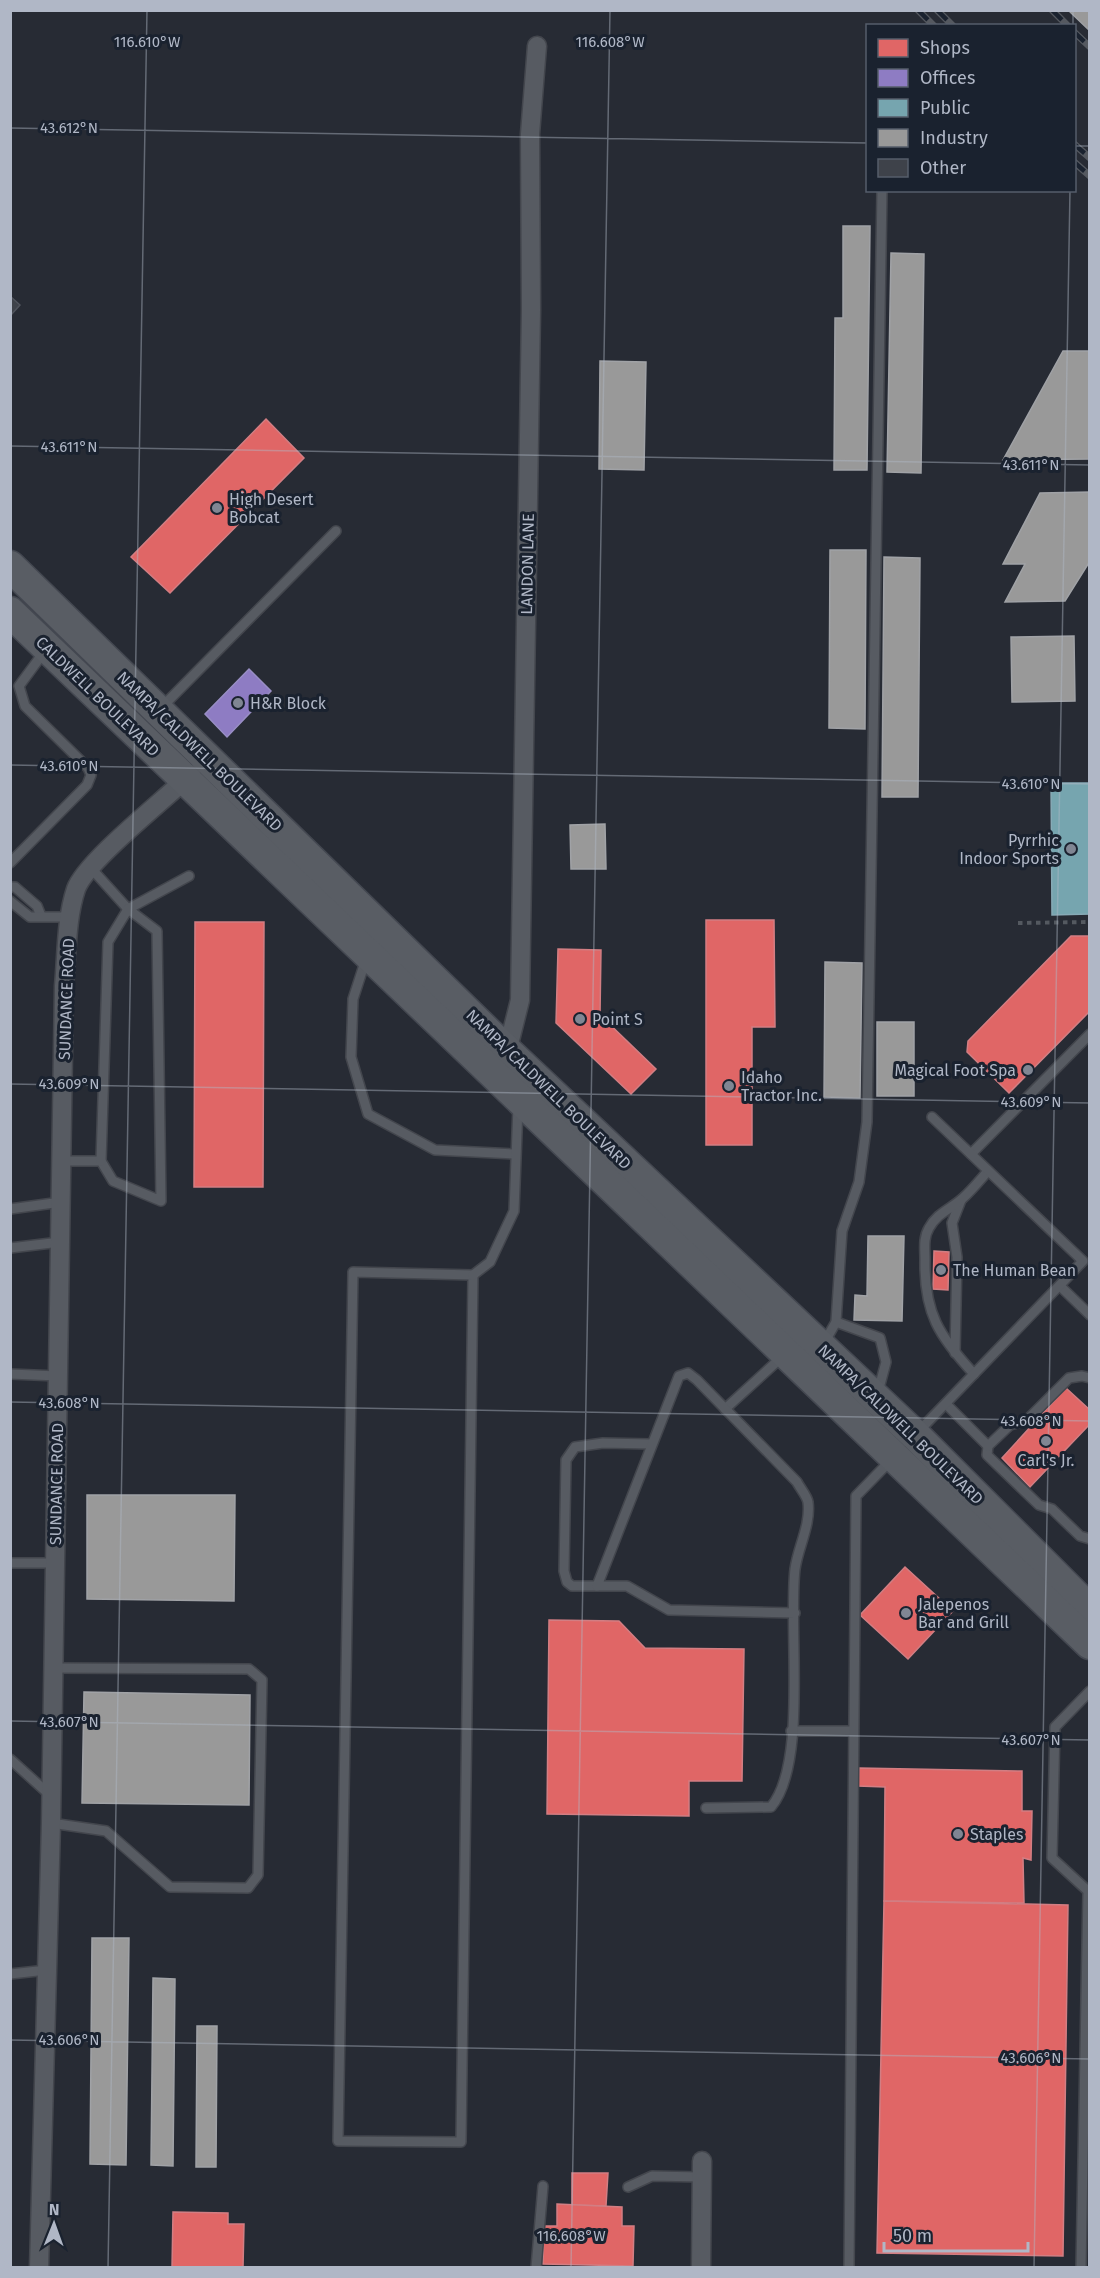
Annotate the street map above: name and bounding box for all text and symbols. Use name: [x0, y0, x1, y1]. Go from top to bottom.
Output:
legend: [866, 24, 1076, 192]
text: 116.610°W: [114, 33, 181, 51]
text: 116.608°W: [575, 33, 645, 51]
text: Shops: [920, 37, 970, 59]
text: Offices: [920, 67, 975, 89]
text: Public: [920, 97, 970, 119]
text: 43.612°N: [40, 119, 98, 137]
text: Industry: [920, 127, 988, 149]
text: Other: [920, 157, 966, 179]
text: 43.611°N: [41, 438, 97, 456]
text: 43.611°N: [1003, 456, 1059, 474]
place label: High Desert Bobcat: [229, 490, 314, 527]
marker: High Desert Bobcat: [210, 501, 224, 515]
street label: LANDON LANE: [517, 513, 538, 615]
street label: CALDWELL BOULEVARD: [32, 633, 163, 760]
street label: NAMPA/CALDWELL BOULEVARD: [113, 667, 286, 835]
place label: H&R Block: [250, 694, 327, 713]
marker: H&R Block: [231, 696, 245, 710]
text: 43.610°N: [40, 757, 98, 775]
text: 43.610°N: [1002, 775, 1060, 793]
place label: Pyrrhic Indoor Sports: [959, 831, 1059, 868]
marker: Pyrrhic Indoor Sports: [1064, 842, 1078, 856]
street label: SUNDANCE ROAD: [55, 938, 78, 1060]
street label: NAMPA/CALDWELL BOULEVARD: [462, 1005, 635, 1173]
place label: Point S: [592, 1010, 643, 1029]
marker: Point S: [573, 1012, 587, 1026]
place label: Magical Foot Spa: [894, 1061, 1016, 1080]
marker: Magical Foot Spa: [1021, 1063, 1035, 1077]
place label: Idaho Tractor Inc.: [741, 1068, 822, 1105]
text: 43.609°N: [39, 1075, 99, 1093]
marker: Idaho Tractor Inc.: [722, 1079, 736, 1093]
text: 43.609°N: [1001, 1093, 1061, 1111]
place label: The Human Bean: [953, 1261, 1076, 1280]
marker: The Human Bean: [934, 1263, 948, 1277]
street label: NAMPA/CALDWELL BOULEVARD: [814, 1340, 987, 1508]
text: 43.608°N: [38, 1394, 100, 1412]
text: 43.608°N: [1000, 1412, 1062, 1430]
street label: SUNDANCE ROAD: [46, 1423, 67, 1545]
marker: Carl's Jr.: [1039, 1434, 1053, 1448]
place label: Carl's Jr.: [1018, 1451, 1075, 1470]
place label: Jalepenos Bar and Grill: [918, 1595, 1009, 1632]
marker: Jalepenos Bar and Grill: [899, 1606, 913, 1620]
text: 43.607°N: [39, 1713, 99, 1731]
text: 43.607°N: [1001, 1731, 1061, 1749]
place label: Staples: [970, 1825, 1023, 1844]
marker: Staples: [951, 1827, 965, 1841]
text: 43.606°N: [39, 2031, 99, 2049]
text: 43.606°N: [1001, 2049, 1061, 2067]
north arrow: [24, 2194, 84, 2254]
text: N: [49, 2200, 60, 2219]
scale bar: [884, 2215, 1028, 2253]
text: 50 m: [893, 2225, 932, 2247]
text: 116.608°W: [536, 2227, 606, 2245]

